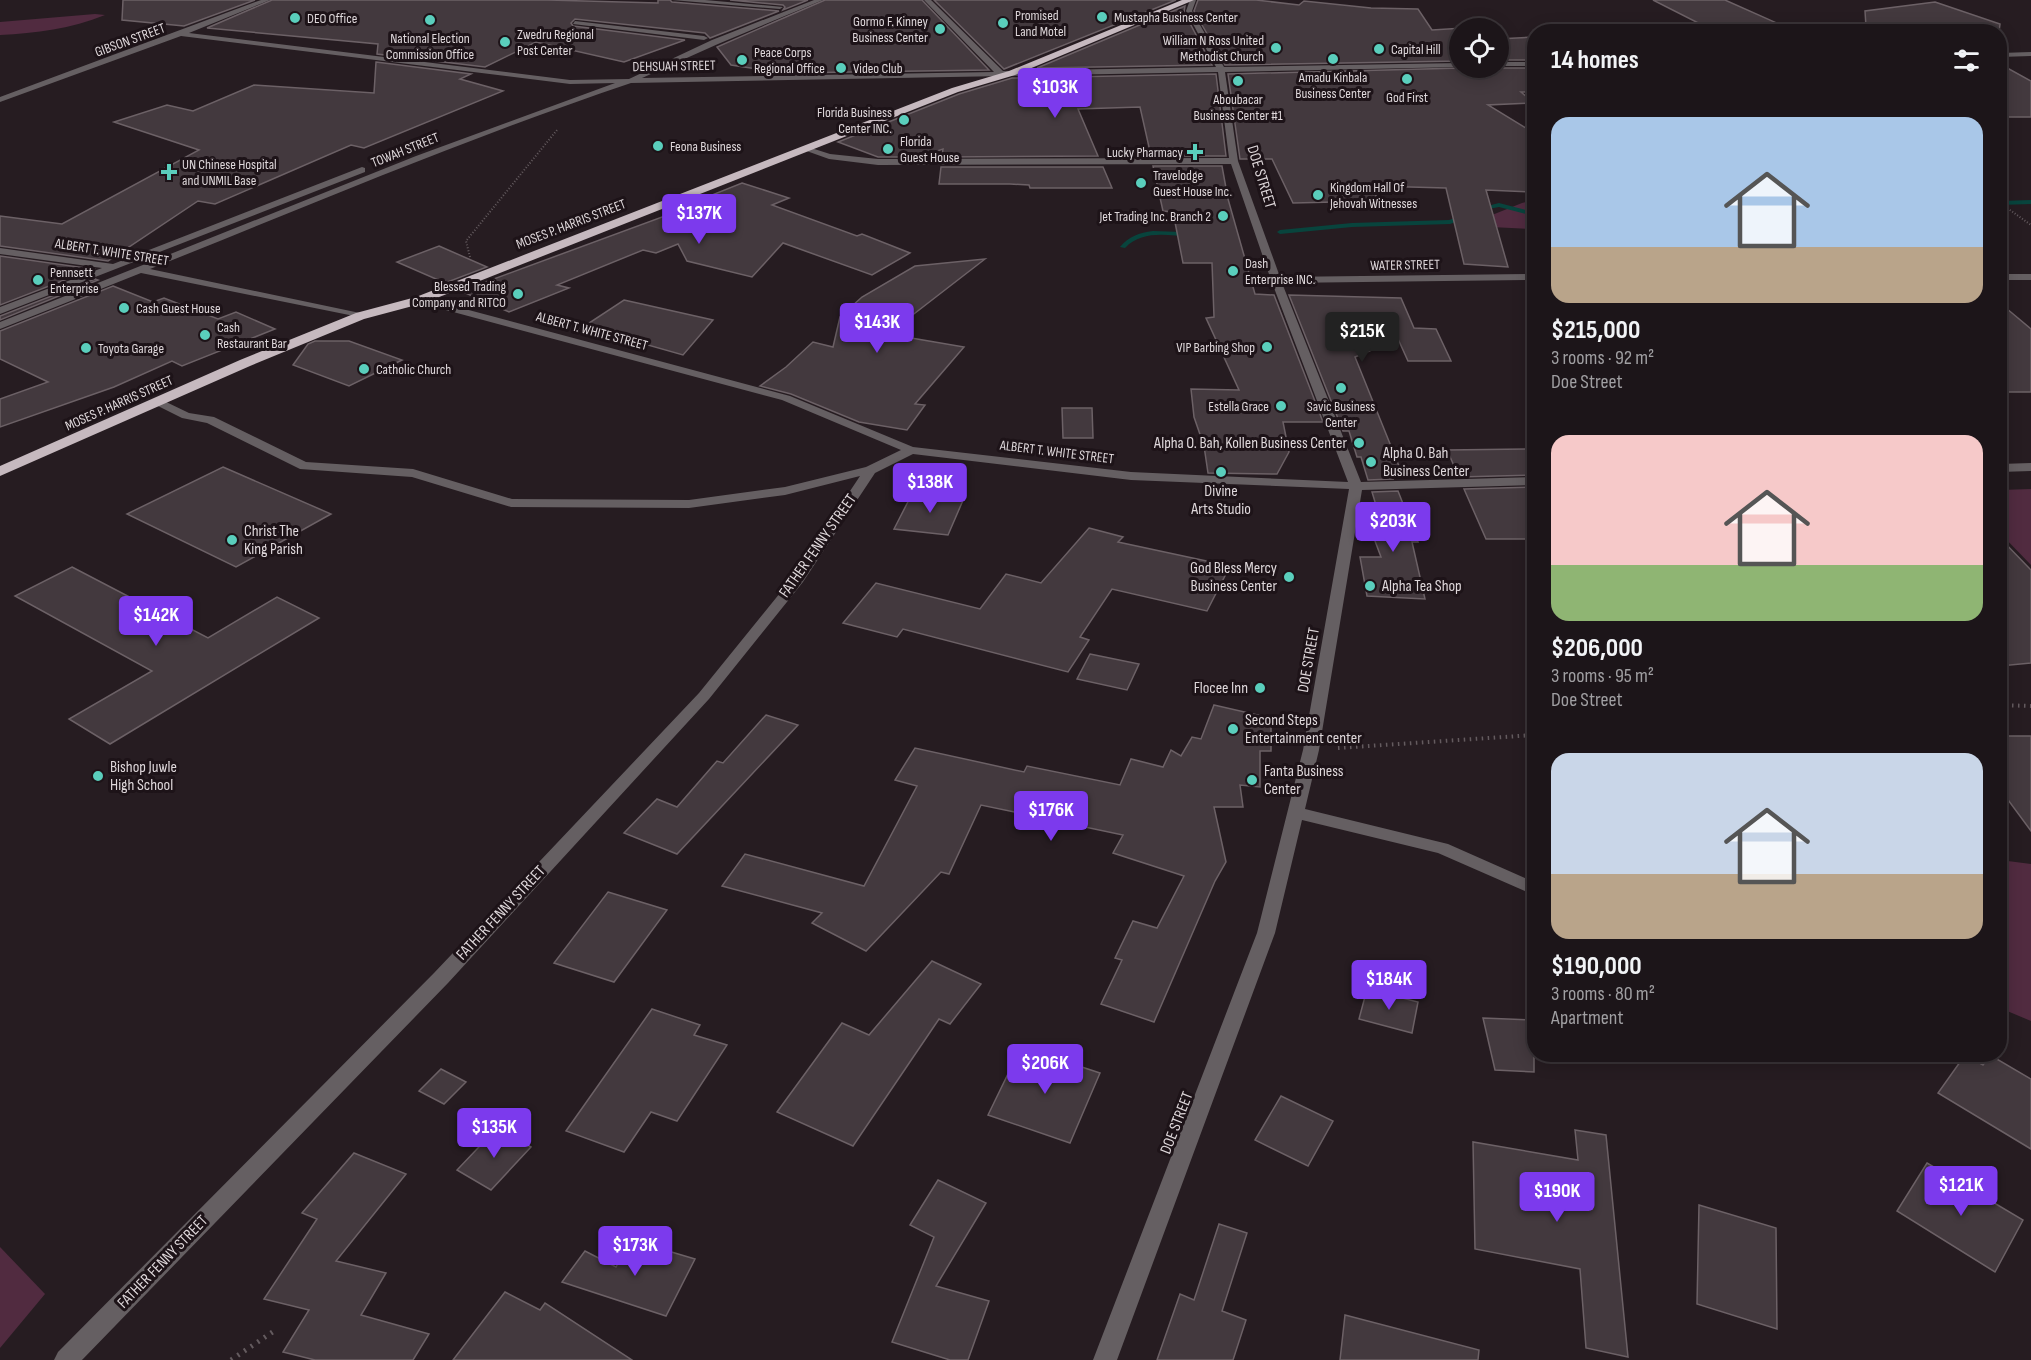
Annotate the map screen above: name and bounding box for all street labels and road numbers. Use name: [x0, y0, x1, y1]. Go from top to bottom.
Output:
street label: GIBSON STREET: [93, 19, 168, 61]
street label: DEHSUAH STREET: [632, 57, 716, 75]
street label: TOWAH STREET: [369, 129, 442, 171]
street label: DOE STREET: [1242, 143, 1280, 211]
street label: MOSES P. HARRIS STREET: [514, 195, 629, 253]
street label: ALBERT T. WHITE STREET: [53, 234, 170, 269]
street label: WATER STREET: [1370, 256, 1440, 274]
street label: ALBERT T. WHITE STREET: [533, 308, 650, 354]
street label: MOSES P. HARRIS STREET: [62, 371, 176, 434]
street label: ALBERT T. WHITE STREET: [998, 436, 1115, 467]
street label: FATHER FENNY STREET: [775, 490, 861, 601]
street label: DOE STREET: [1294, 626, 1324, 694]
street label: FATHER FENNY STREET: [452, 862, 550, 964]
street label: DOE STREET: [1156, 1089, 1198, 1157]
street label: FATHER FENNY STREET: [114, 1211, 213, 1313]

